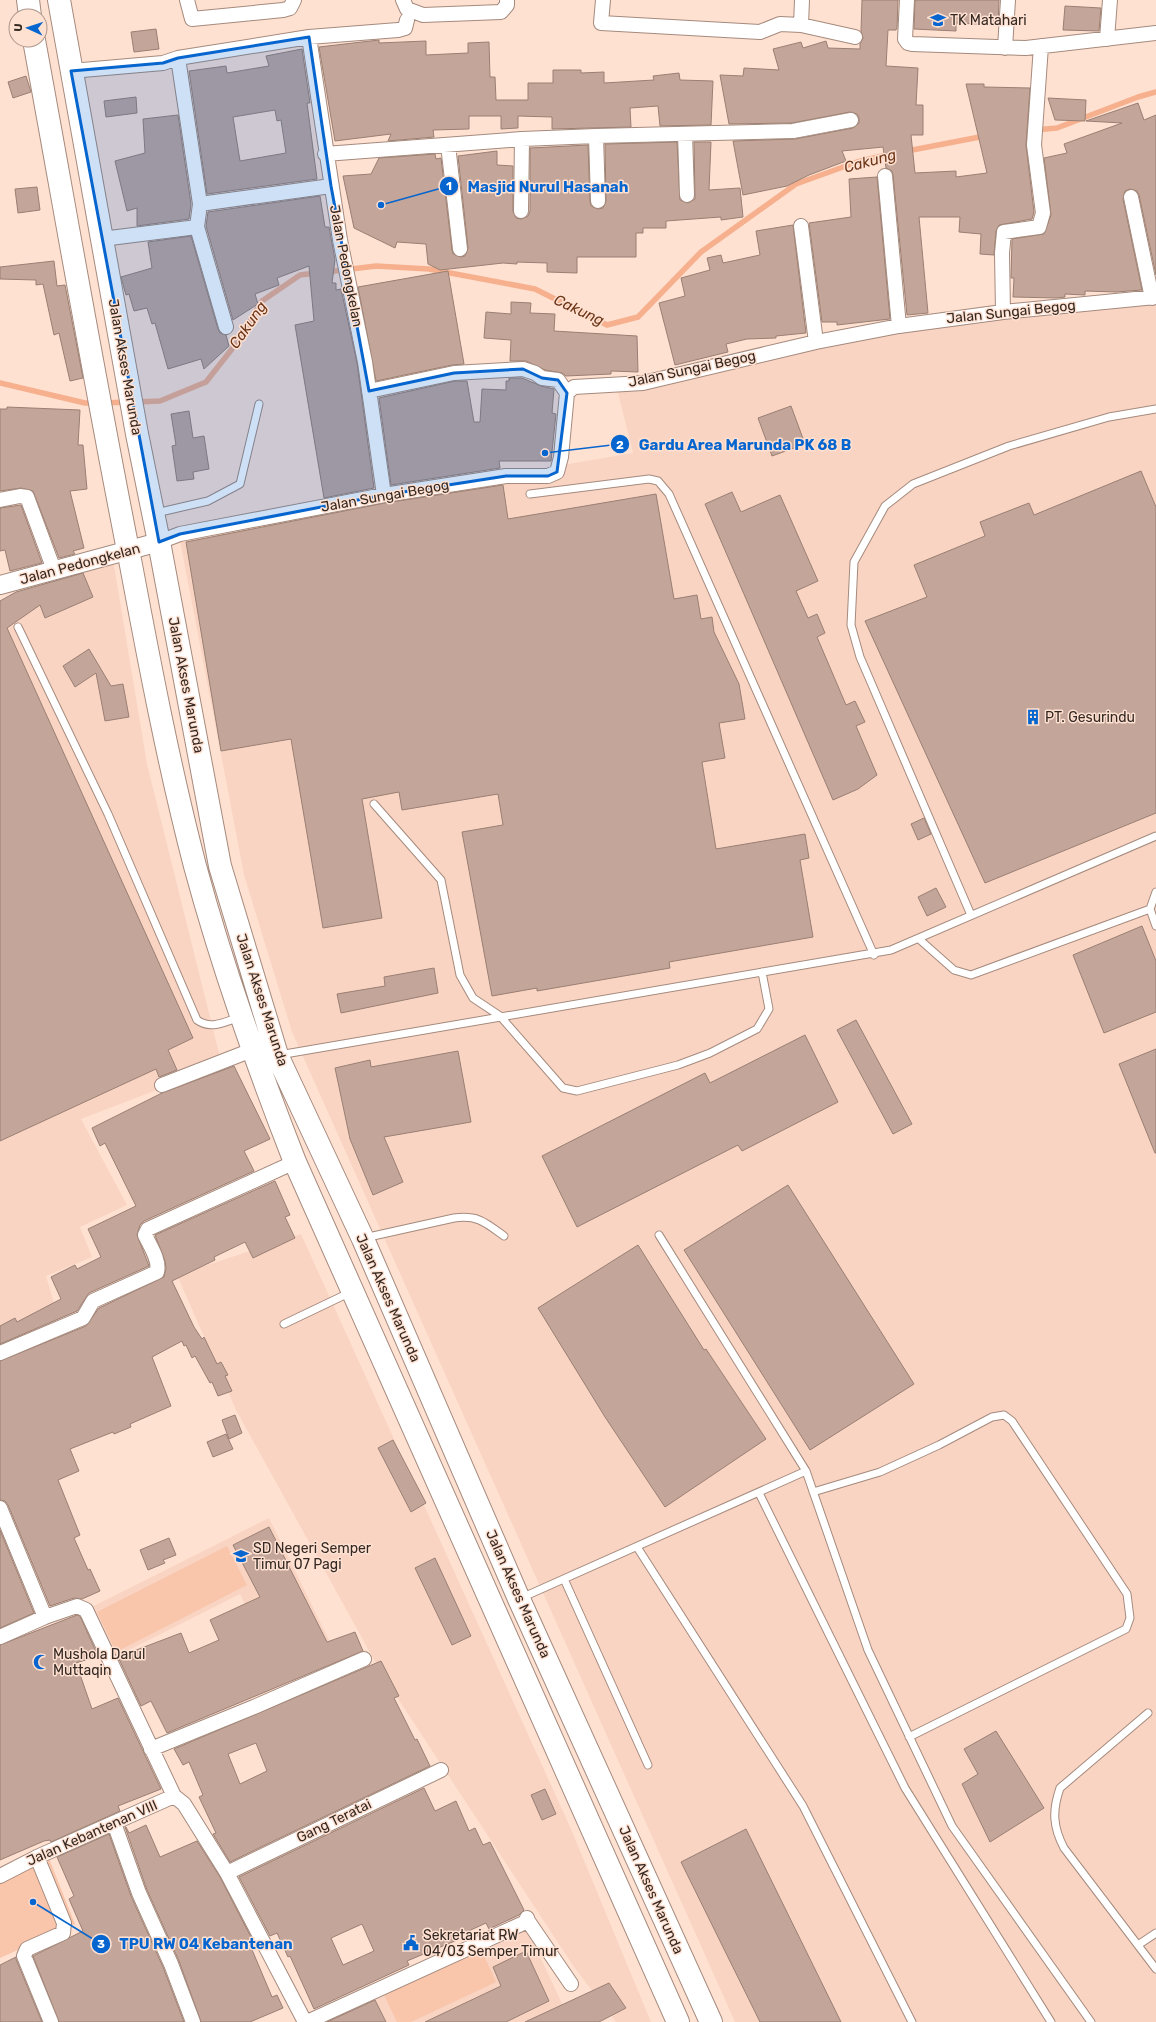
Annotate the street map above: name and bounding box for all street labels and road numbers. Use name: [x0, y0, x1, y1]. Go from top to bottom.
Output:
street label: Jalan Pedongkelan: [326, 204, 366, 328]
street label: Jalan Akses Marunda: [105, 297, 145, 437]
street label: Jalan Sungai Begog: [945, 297, 1077, 327]
street label: Jalan Sungai Begog: [627, 347, 757, 391]
street label: Jalan Sungai Begog: [319, 476, 451, 516]
street label: Jalan Pedongkelan: [18, 540, 142, 588]
street label: Jalan Akses Marunda: [164, 615, 208, 755]
street label: Jalan Akses Marunda: [233, 932, 291, 1068]
street label: Jalan Akses Marunda: [352, 1231, 424, 1365]
street label: Jalan Akses Marunda: [482, 1527, 554, 1661]
street label: Jalan Kebantenan VIII: [24, 1796, 160, 1870]
street label: Gang Teratai: [294, 1796, 374, 1846]
street label: Jalan Akses Marunda: [615, 1823, 687, 1957]

